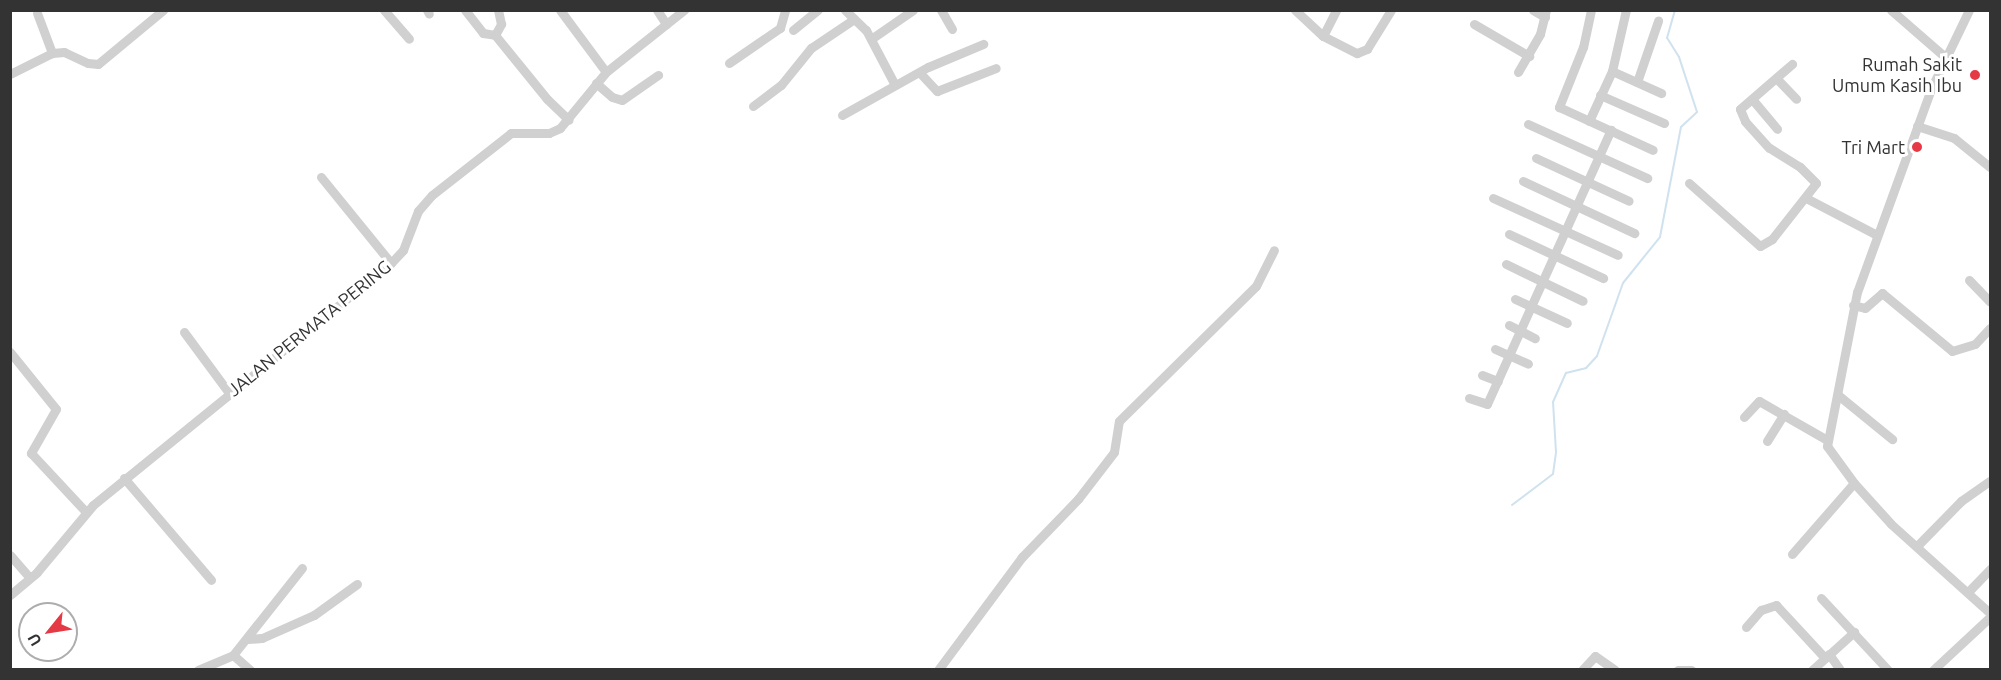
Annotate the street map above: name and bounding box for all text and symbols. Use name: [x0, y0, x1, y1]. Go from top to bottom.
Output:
place label: Rumah Sakit Umum Kasih Ibu: [1832, 54, 1962, 97]
marker: Rumah Sakit Umum Kasih Ibu: [1966, 66, 1984, 84]
place label: Tri Mart: [1841, 136, 1905, 158]
marker: Tri Mart: [1910, 140, 1924, 154]
street label: JALAN PERMATA PERING: [223, 256, 395, 400]
north arrow: [18, 602, 78, 662]
text: U: [24, 631, 45, 649]

